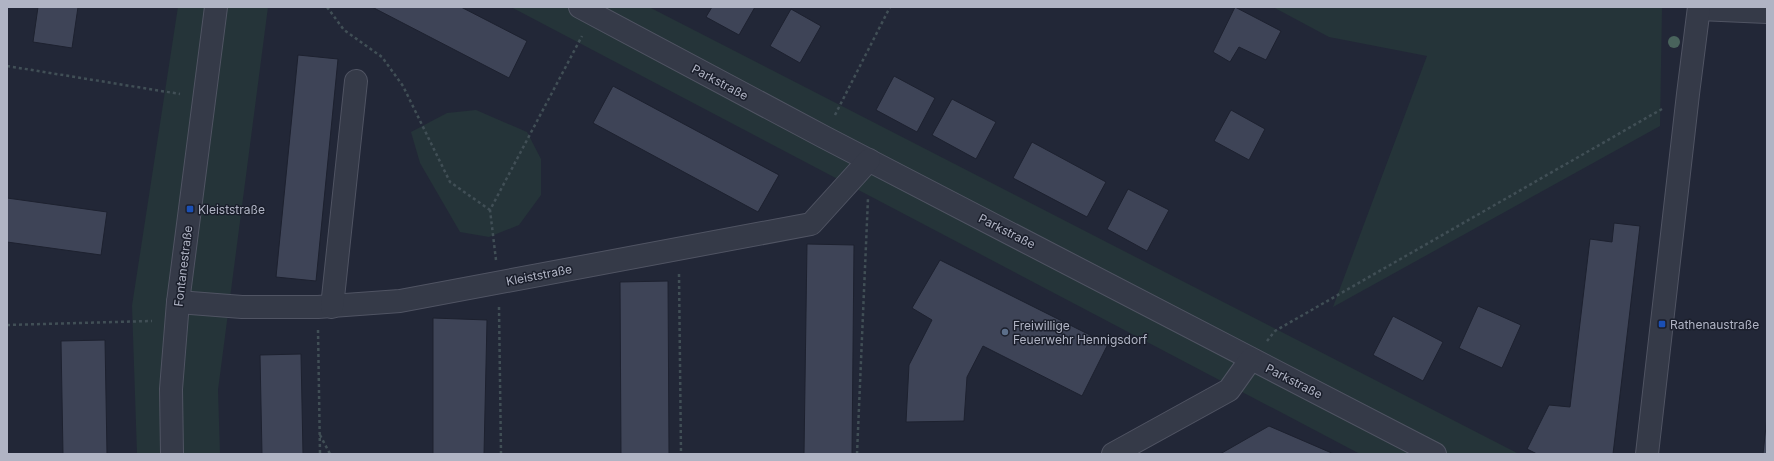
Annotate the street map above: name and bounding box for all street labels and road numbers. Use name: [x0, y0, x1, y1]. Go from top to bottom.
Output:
street label: Parkstraße: [689, 61, 751, 103]
street label: Parkstraße: [976, 210, 1038, 252]
street label: Fontanestraße: [171, 225, 195, 307]
street label: Kleiststraße: [505, 261, 573, 289]
street label: Parkstraße: [1263, 360, 1325, 402]

